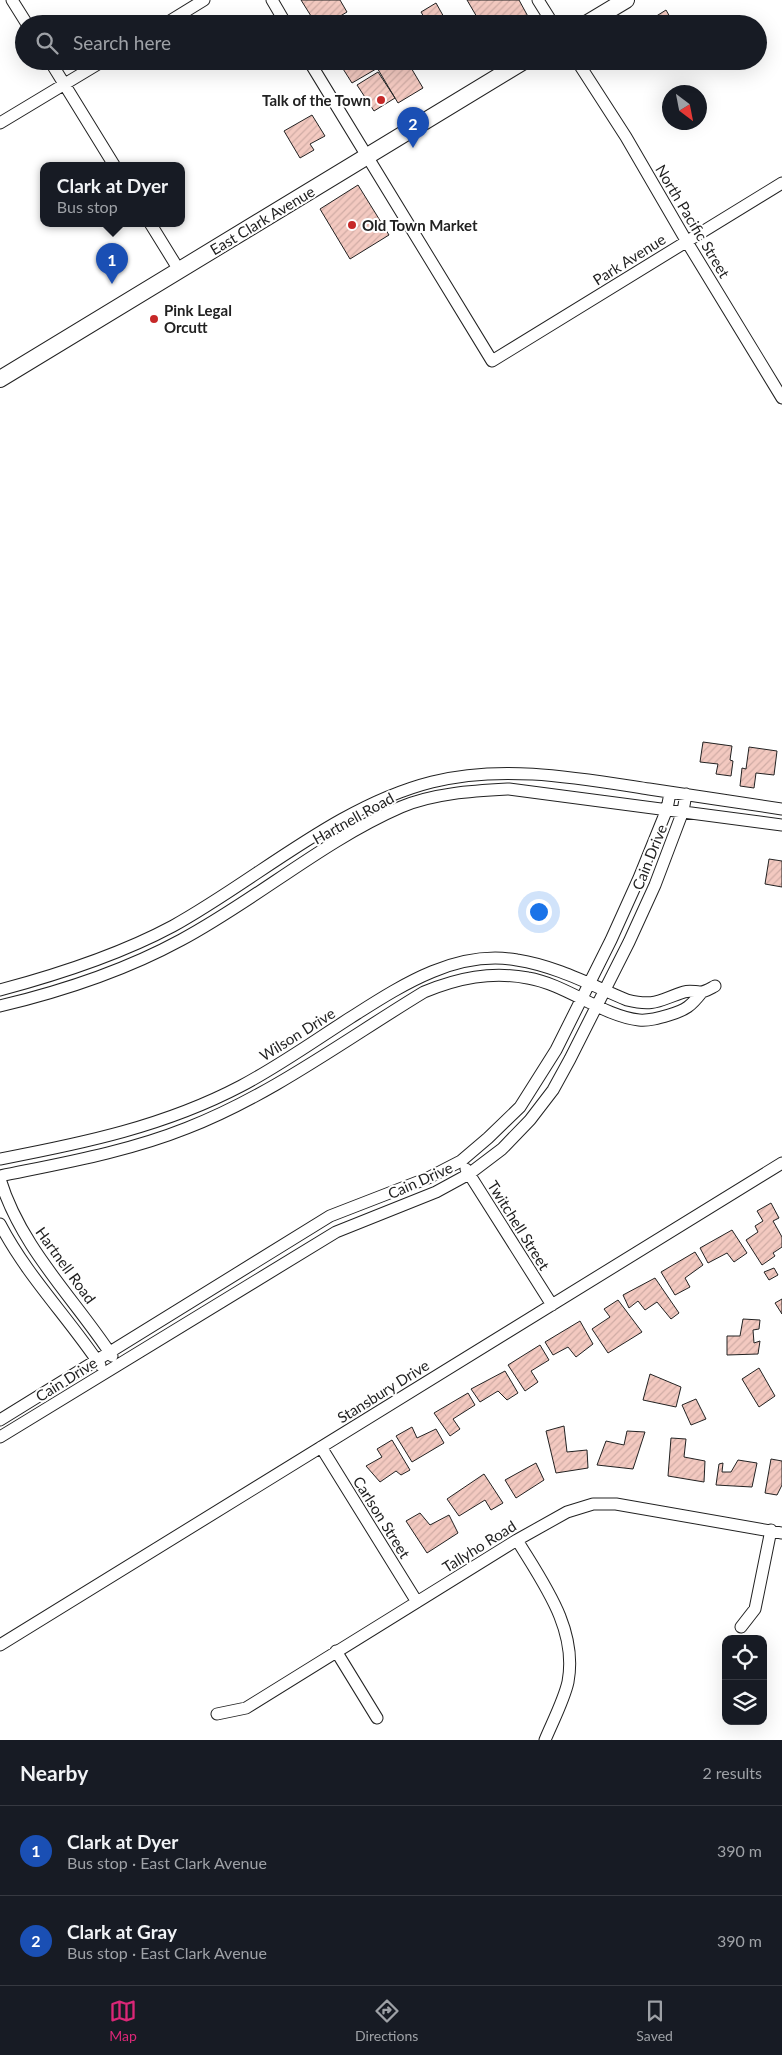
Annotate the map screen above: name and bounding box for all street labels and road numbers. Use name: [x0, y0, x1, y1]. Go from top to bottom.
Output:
street label: North Pacific Street: [652, 161, 734, 281]
street label: East Clark Avenue: [206, 182, 318, 258]
street label: Park Avenue: [589, 230, 669, 288]
street label: Hartnell Road: [309, 788, 397, 848]
street label: Cain Drive: [628, 822, 670, 892]
street label: Wilson Drive: [256, 1004, 338, 1064]
street label: Cain Drive: [385, 1158, 455, 1202]
street label: Twitchell Street: [484, 1177, 554, 1274]
street label: Hartnell Road: [32, 1223, 100, 1307]
street label: Cain Drive: [32, 1353, 100, 1405]
street label: Stansbury Drive: [334, 1356, 432, 1426]
street label: Carlson Street: [350, 1473, 415, 1562]
street label: Tallyho Road: [439, 1516, 519, 1576]

